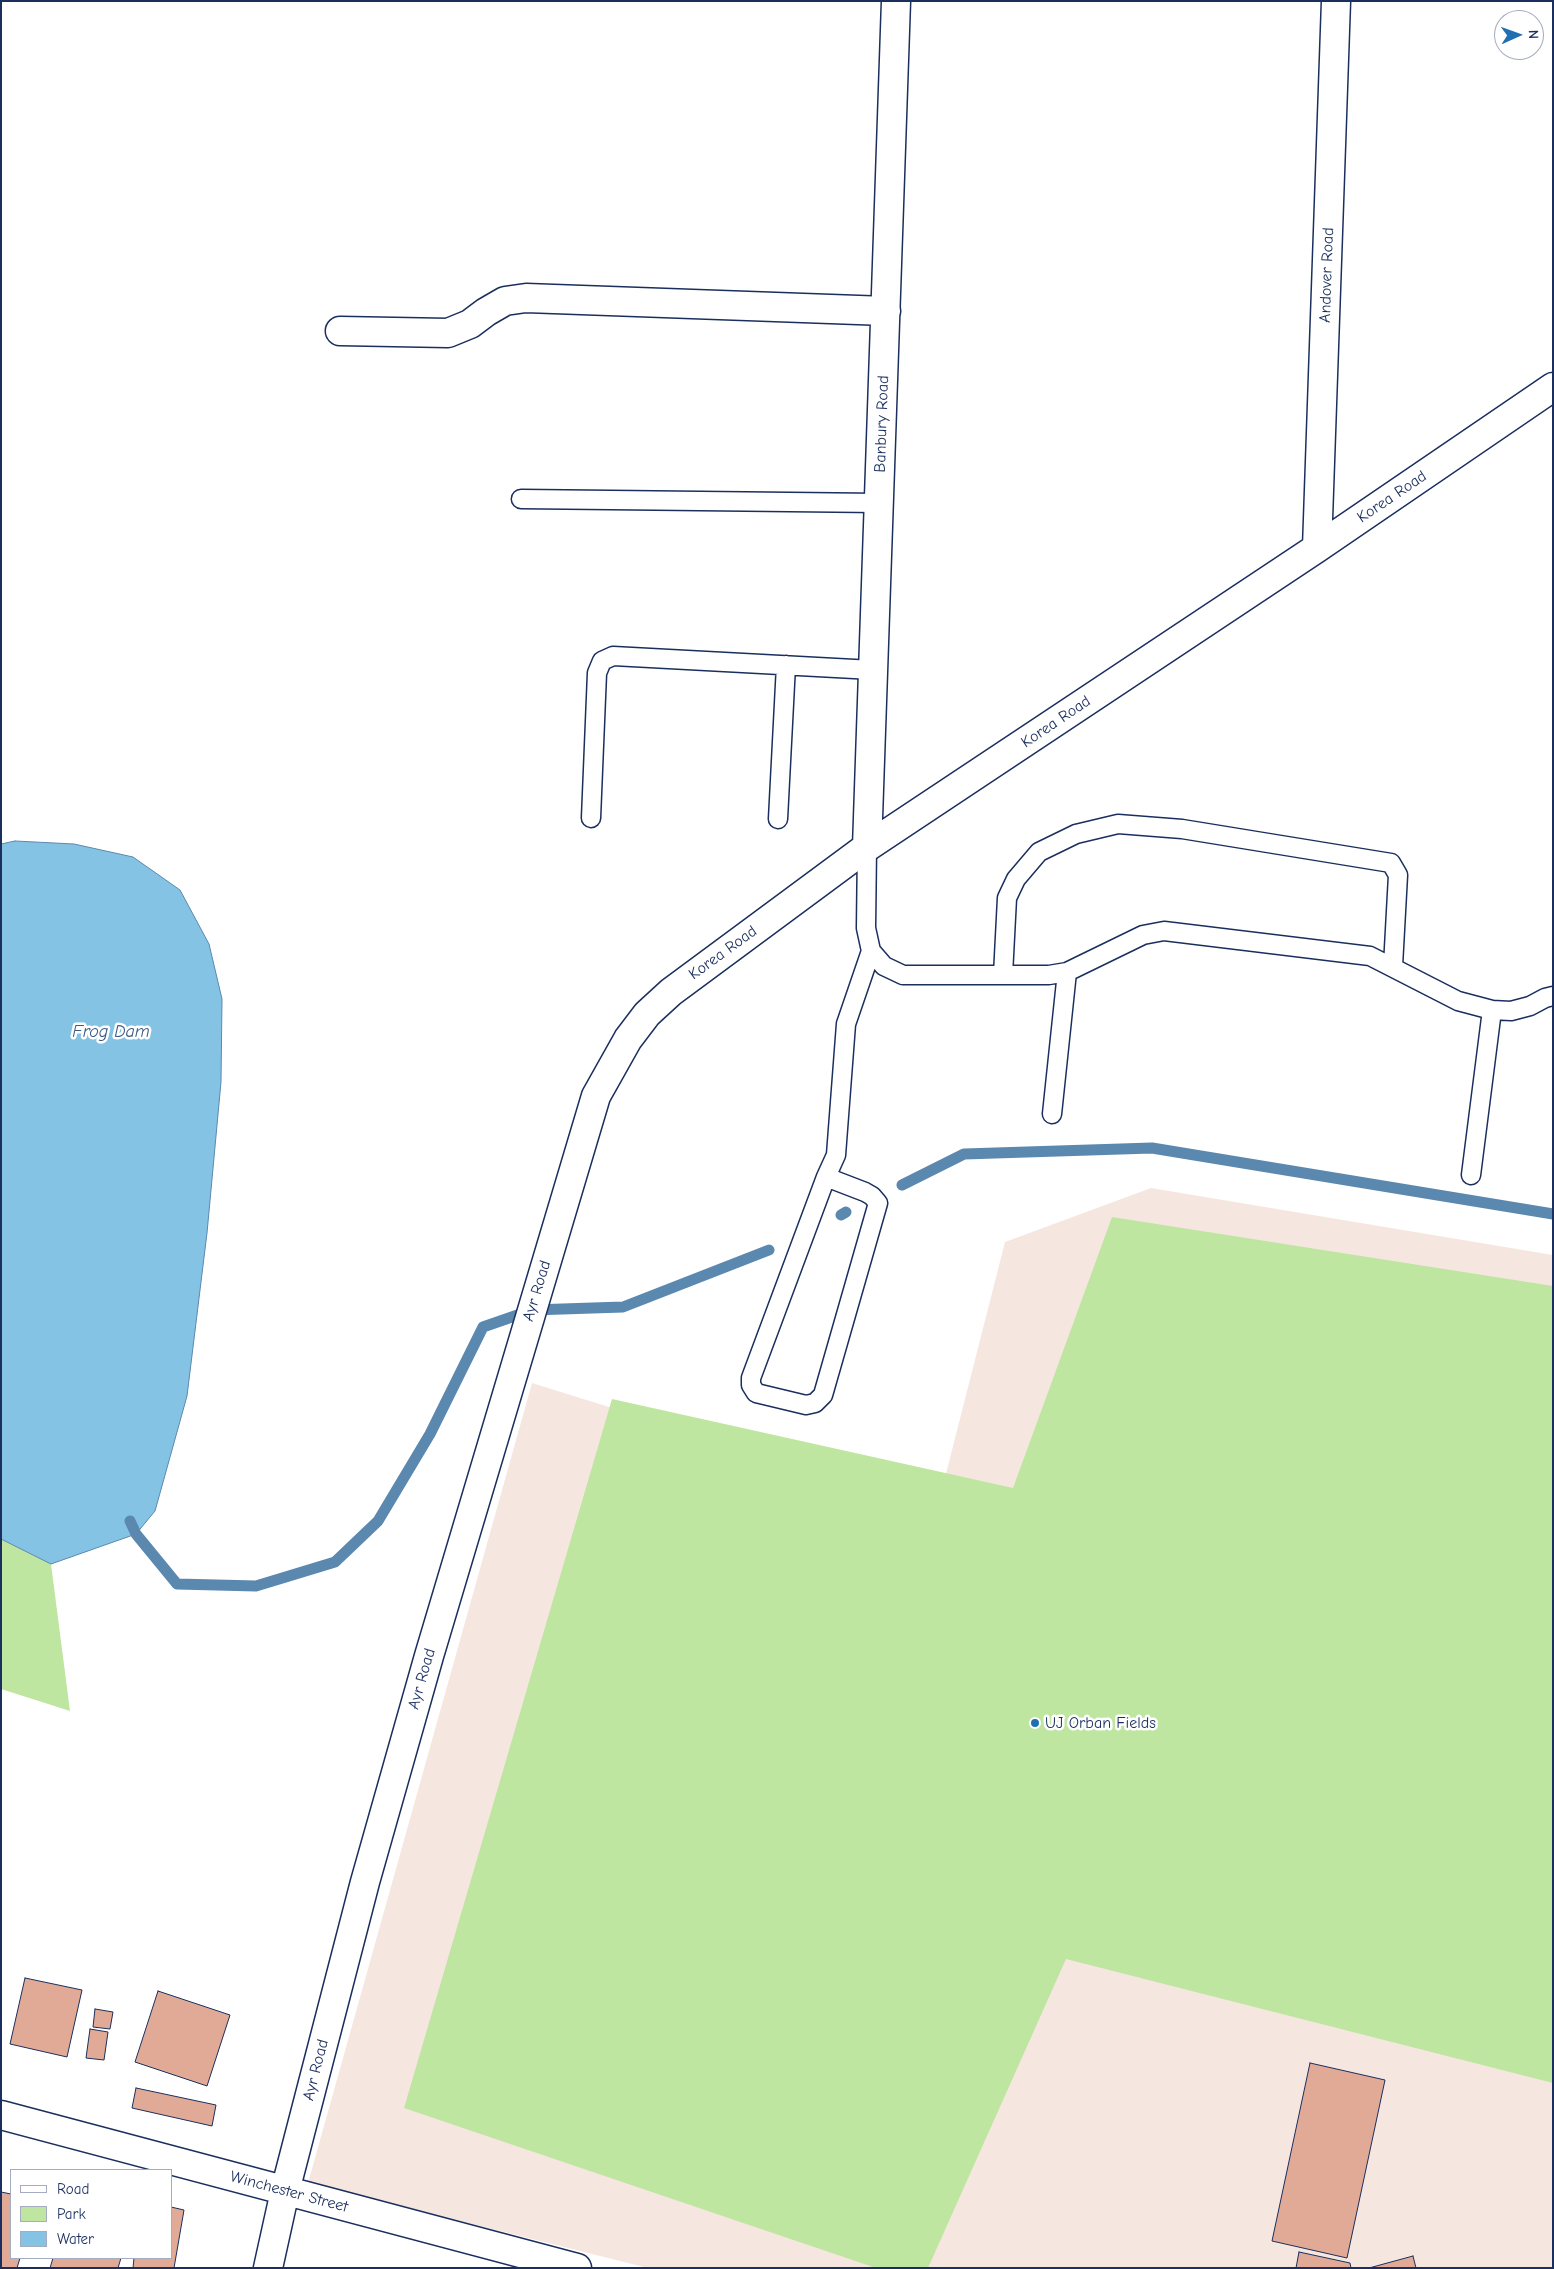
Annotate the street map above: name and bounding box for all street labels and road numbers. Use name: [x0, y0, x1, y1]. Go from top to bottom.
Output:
street label: Andover Road: [1316, 227, 1338, 323]
street label: Banbury Road: [871, 375, 893, 473]
street label: Korea Road: [1354, 467, 1430, 527]
street label: Korea Road: [1018, 692, 1094, 752]
street label: Korea Road: [685, 922, 761, 984]
street label: Ayr Road: [519, 1258, 555, 1324]
street label: Ayr Road: [404, 1646, 440, 1712]
street label: Ayr Road: [299, 2037, 333, 2103]
street label: Winchester Street: [228, 2167, 350, 2217]

